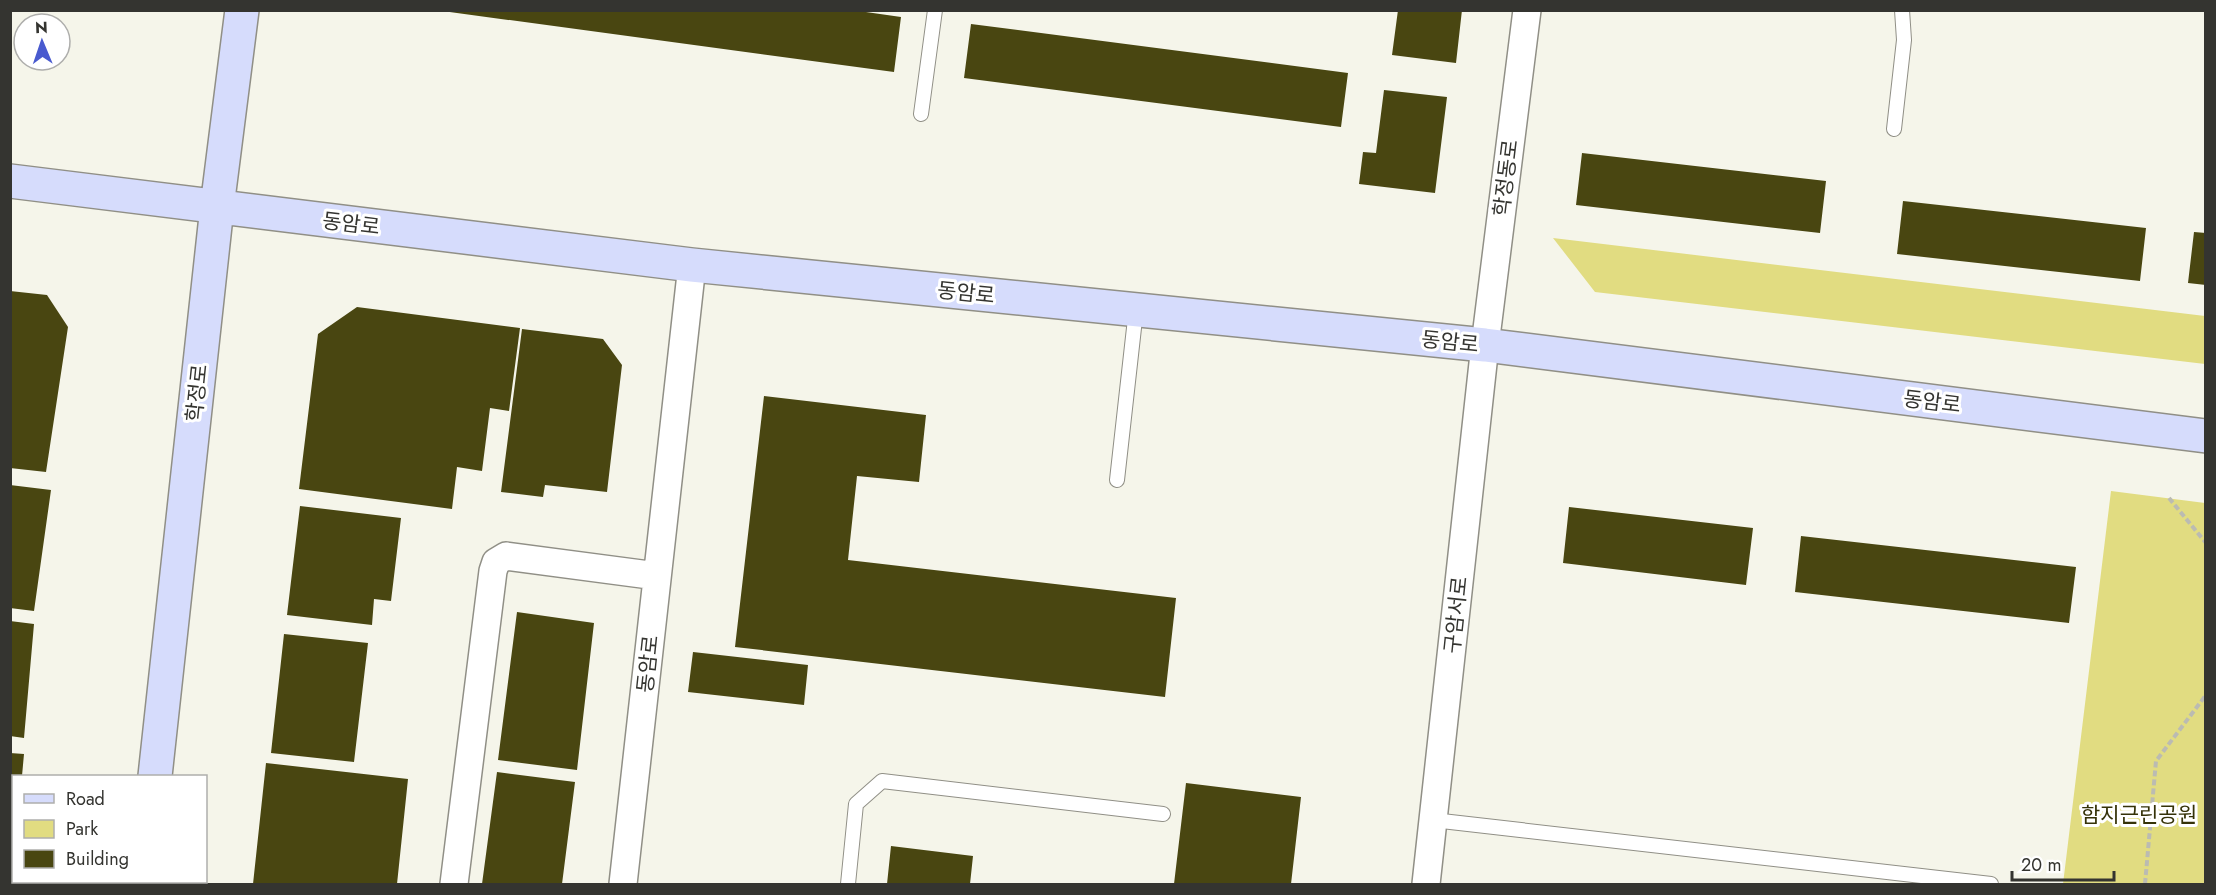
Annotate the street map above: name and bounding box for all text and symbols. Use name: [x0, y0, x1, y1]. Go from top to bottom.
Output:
north arrow: [12, 12, 72, 72]
text: N: [35, 16, 48, 39]
street label: 학정동로: [1486, 138, 1526, 218]
street label: 동암로: [320, 206, 382, 242]
street label: 동암로: [936, 275, 996, 311]
street label: 동암로: [1420, 324, 1480, 360]
street label: 학정로: [179, 363, 215, 423]
street label: 동암로: [1901, 384, 1963, 420]
street label: 구암서로: [1437, 575, 1475, 655]
street label: 동암로: [630, 634, 666, 694]
legend: [12, 775, 207, 883]
text: Road: [66, 786, 105, 812]
park label: 함지근린공원: [2081, 800, 2197, 830]
text: Park: [66, 816, 98, 842]
scale bar: [2012, 844, 2114, 882]
text: Building: [66, 846, 129, 872]
text: 20 m: [2021, 852, 2061, 878]

